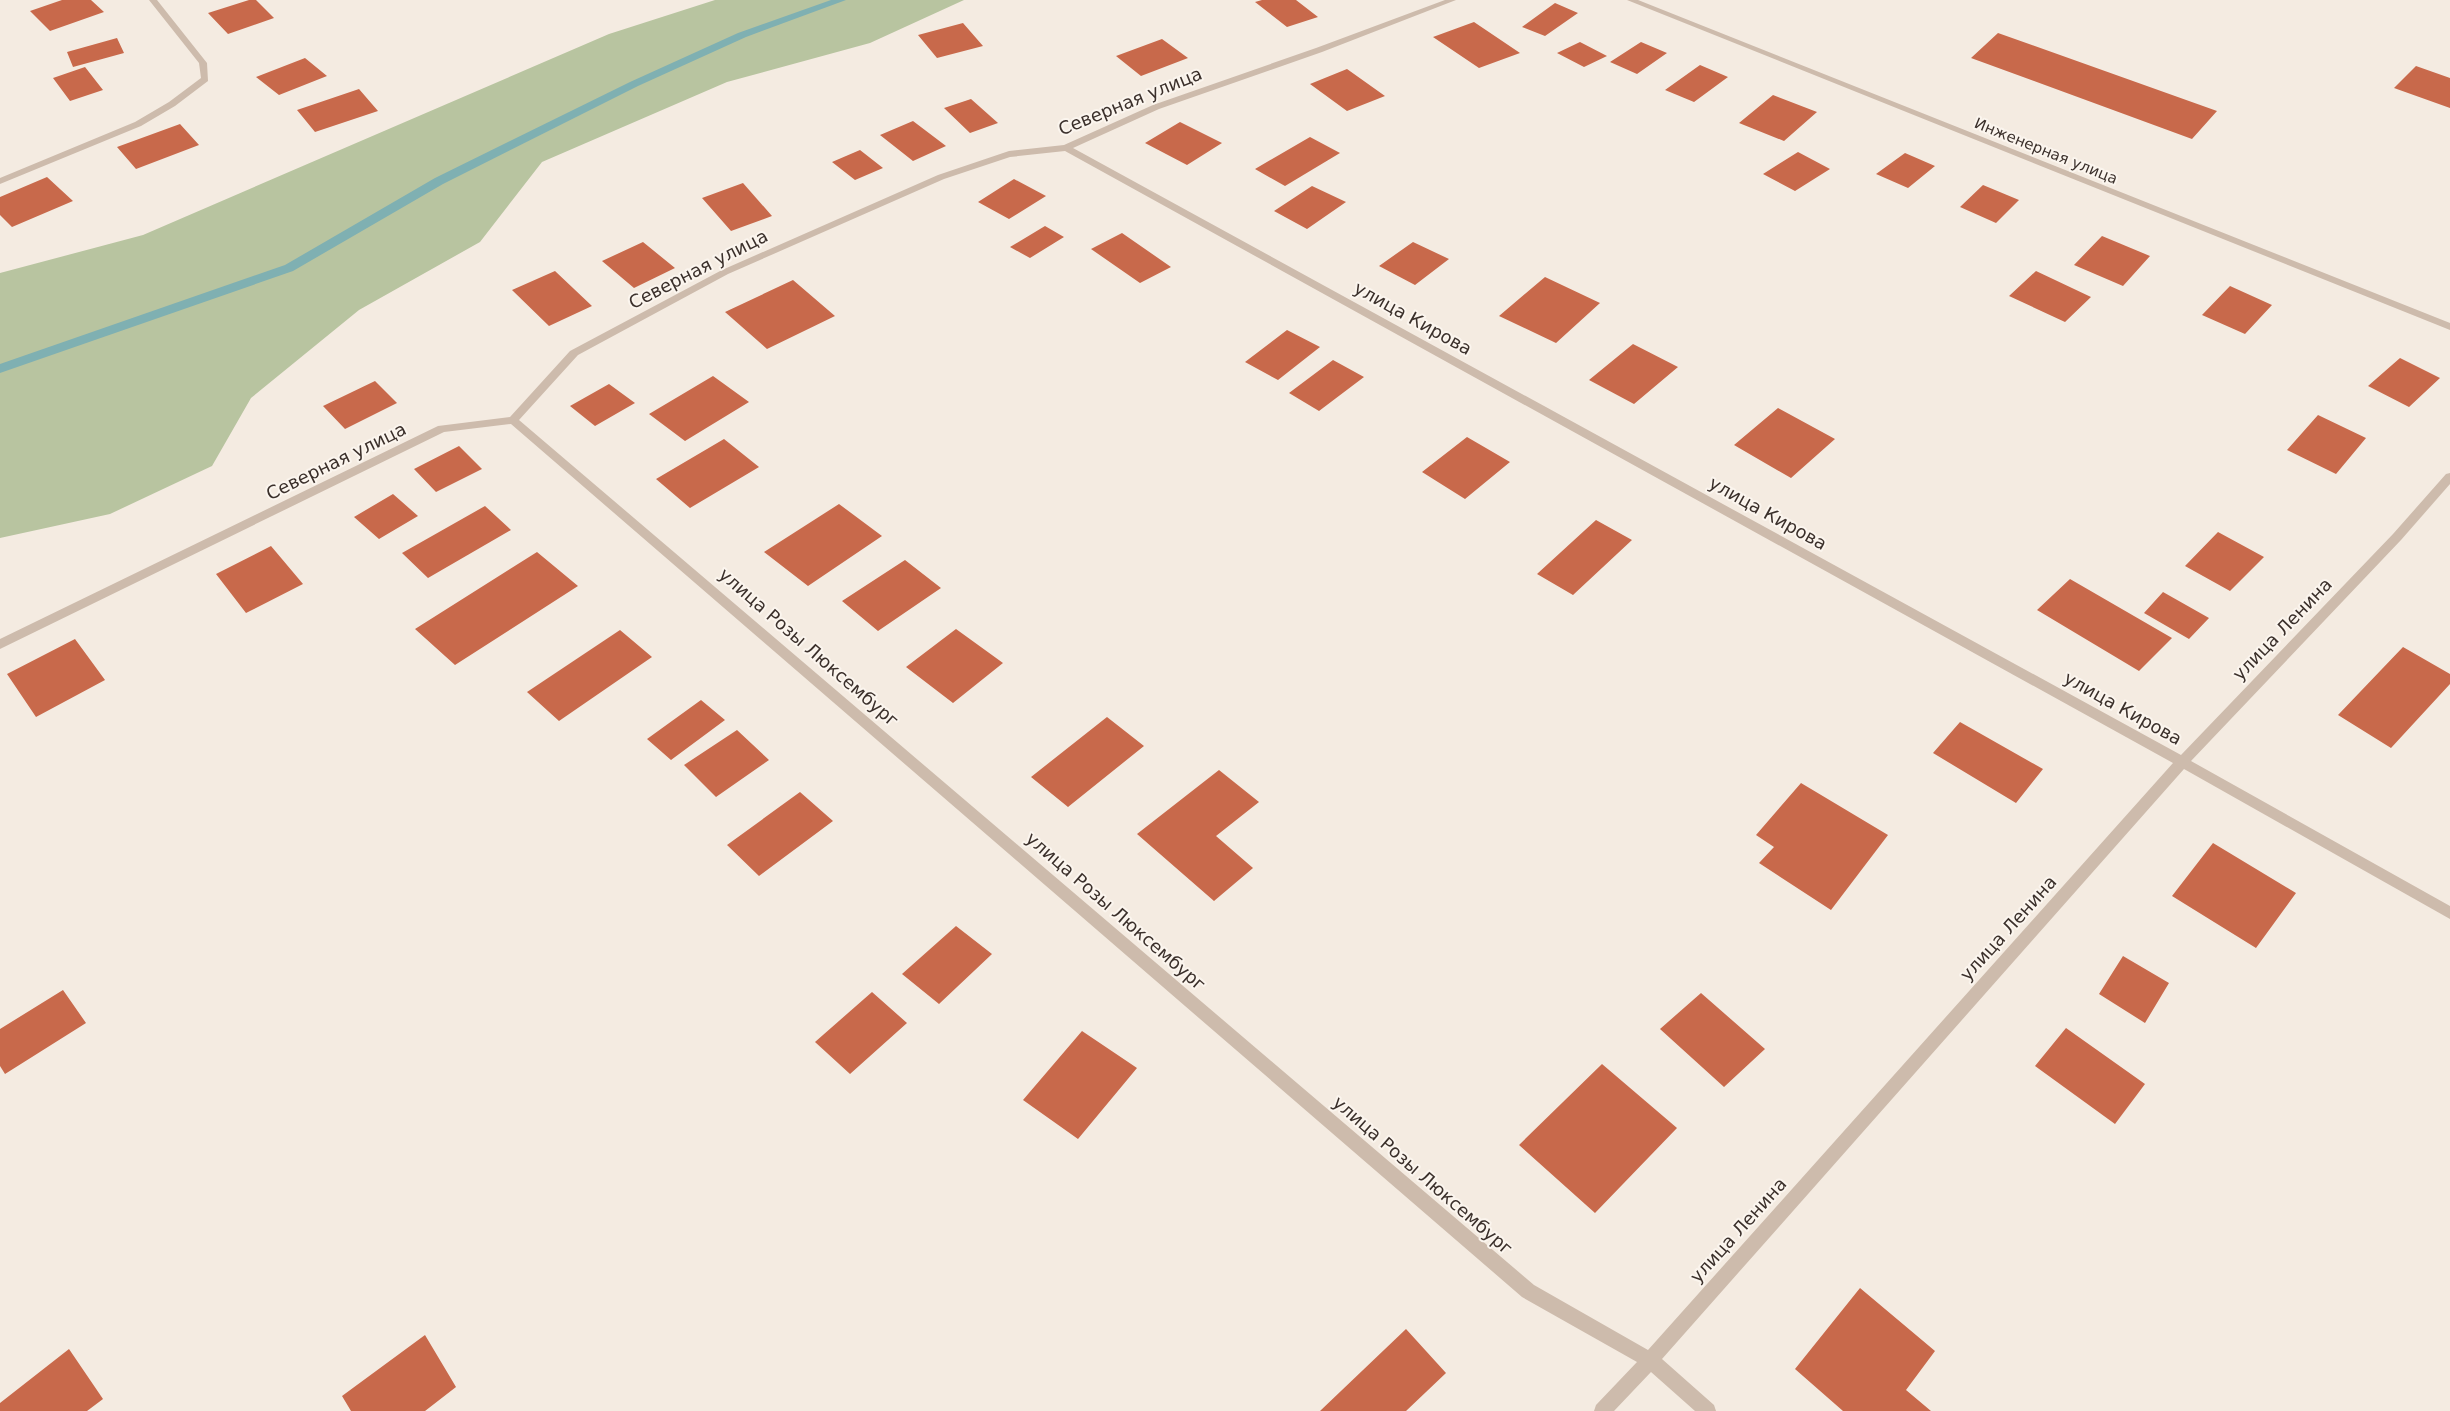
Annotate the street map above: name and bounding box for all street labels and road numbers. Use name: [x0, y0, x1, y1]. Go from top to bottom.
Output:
street label: Северная улица: [1055, 63, 1205, 139]
street label: Инженерная улица: [1972, 114, 2120, 188]
street label: Северная улица: [625, 225, 771, 313]
street label: улица Кирова: [1350, 277, 1476, 359]
street label: Северная улица: [263, 418, 409, 504]
street label: улица Кирова: [1705, 472, 1831, 554]
street label: улица Розы Люксембург: [715, 563, 903, 731]
street label: улица Ленина: [2228, 574, 2336, 684]
street label: улица Кирова: [2060, 667, 2186, 749]
street label: улица Розы Люксембург: [1022, 827, 1210, 995]
street label: улица Ленина: [1955, 871, 2061, 985]
street label: улица Розы Люксембург: [1329, 1091, 1517, 1259]
street label: улица Ленина: [1685, 1173, 1791, 1287]

